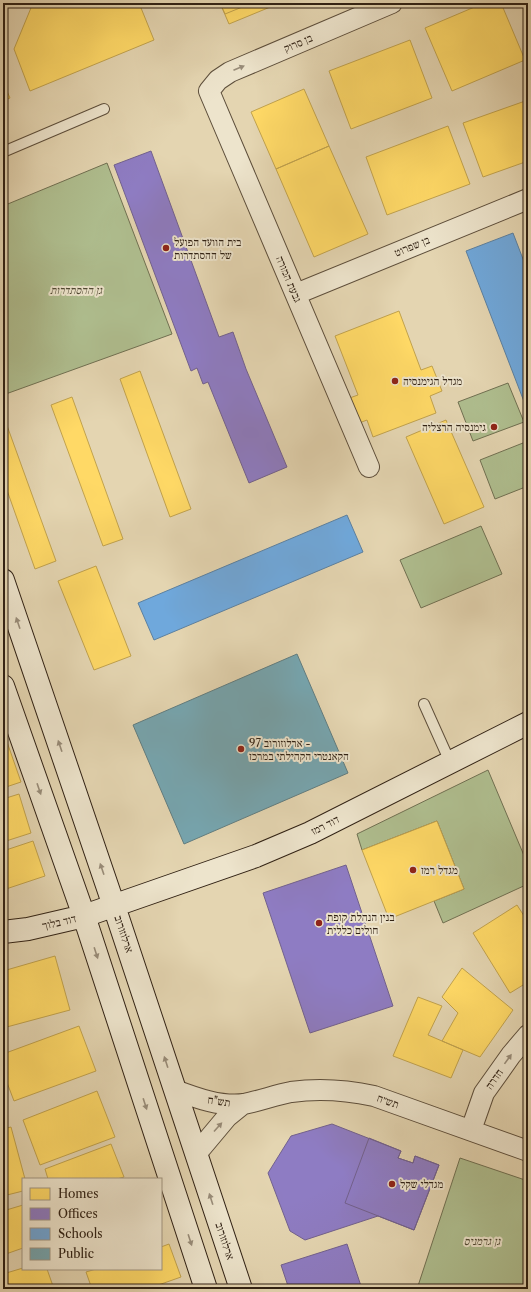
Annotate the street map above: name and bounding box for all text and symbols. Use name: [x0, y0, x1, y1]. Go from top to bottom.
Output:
street label: בן סרוק: [281, 31, 315, 55]
one-way arrow: [233, 65, 245, 71]
street label: בן שפרוט: [392, 233, 432, 259]
place label: בית הוועד הפועל של ההסתדרות: [174, 235, 241, 262]
marker: בית הוועד הפועל של ההסתדרות: [161, 243, 171, 253]
street label: גבעת המורה: [273, 254, 305, 305]
park label: גן ההסתדרות: [50, 283, 103, 297]
place label: מגדל הגימנסיה: [403, 374, 462, 388]
marker: מגדל הגימנסיה: [390, 376, 400, 386]
place label: גימנסיה הרצליה: [422, 420, 486, 434]
marker: גימנסיה הרצליה: [489, 422, 499, 432]
one-way arrow: [15, 617, 21, 629]
place label: ארלוזורוב 97 - הקאנטרי הקהילתי במרכז: [249, 736, 349, 763]
one-way arrow: [57, 740, 63, 752]
marker: ארלוזורוב 97 - הקאנטרי הקהילתי במרכז: [236, 744, 246, 754]
one-way arrow: [36, 783, 42, 795]
street label: דוד רמז: [309, 812, 341, 838]
one-way arrow: [99, 863, 105, 875]
place label: מגדל רמז: [421, 863, 458, 877]
marker: מגדל רמז: [408, 865, 418, 875]
place label: בנין הנהלת קופת חולים כללית: [327, 910, 395, 937]
street label: דוד בלוך: [40, 911, 78, 933]
street label: ארלוזורוב: [111, 913, 137, 955]
marker: בנין הנהלת קופת חולים כללית: [314, 918, 324, 928]
one-way arrow: [93, 948, 99, 960]
one-way arrow: [504, 1054, 512, 1064]
one-way arrow: [163, 1056, 169, 1068]
street label: חדרה: [482, 1066, 506, 1092]
street label: תש״ח: [375, 1091, 401, 1111]
street label: תש"ח: [207, 1092, 231, 1110]
one-way arrow: [142, 1098, 148, 1110]
one-way arrow: [213, 1122, 223, 1132]
place label: מגדלי שקל: [400, 1177, 444, 1191]
legend: [22, 1178, 162, 1270]
marker: מגדלי שקל: [387, 1179, 397, 1189]
text: Homes: [58, 1186, 98, 1201]
one-way arrow: [208, 1192, 214, 1204]
text: Offices: [58, 1206, 98, 1221]
street label: ארלוזורוב: [212, 1220, 238, 1262]
text: Schools: [58, 1226, 103, 1241]
park label: גן גרמניס: [464, 1234, 501, 1248]
one-way arrow: [187, 1235, 193, 1247]
text: Public: [58, 1246, 94, 1261]

